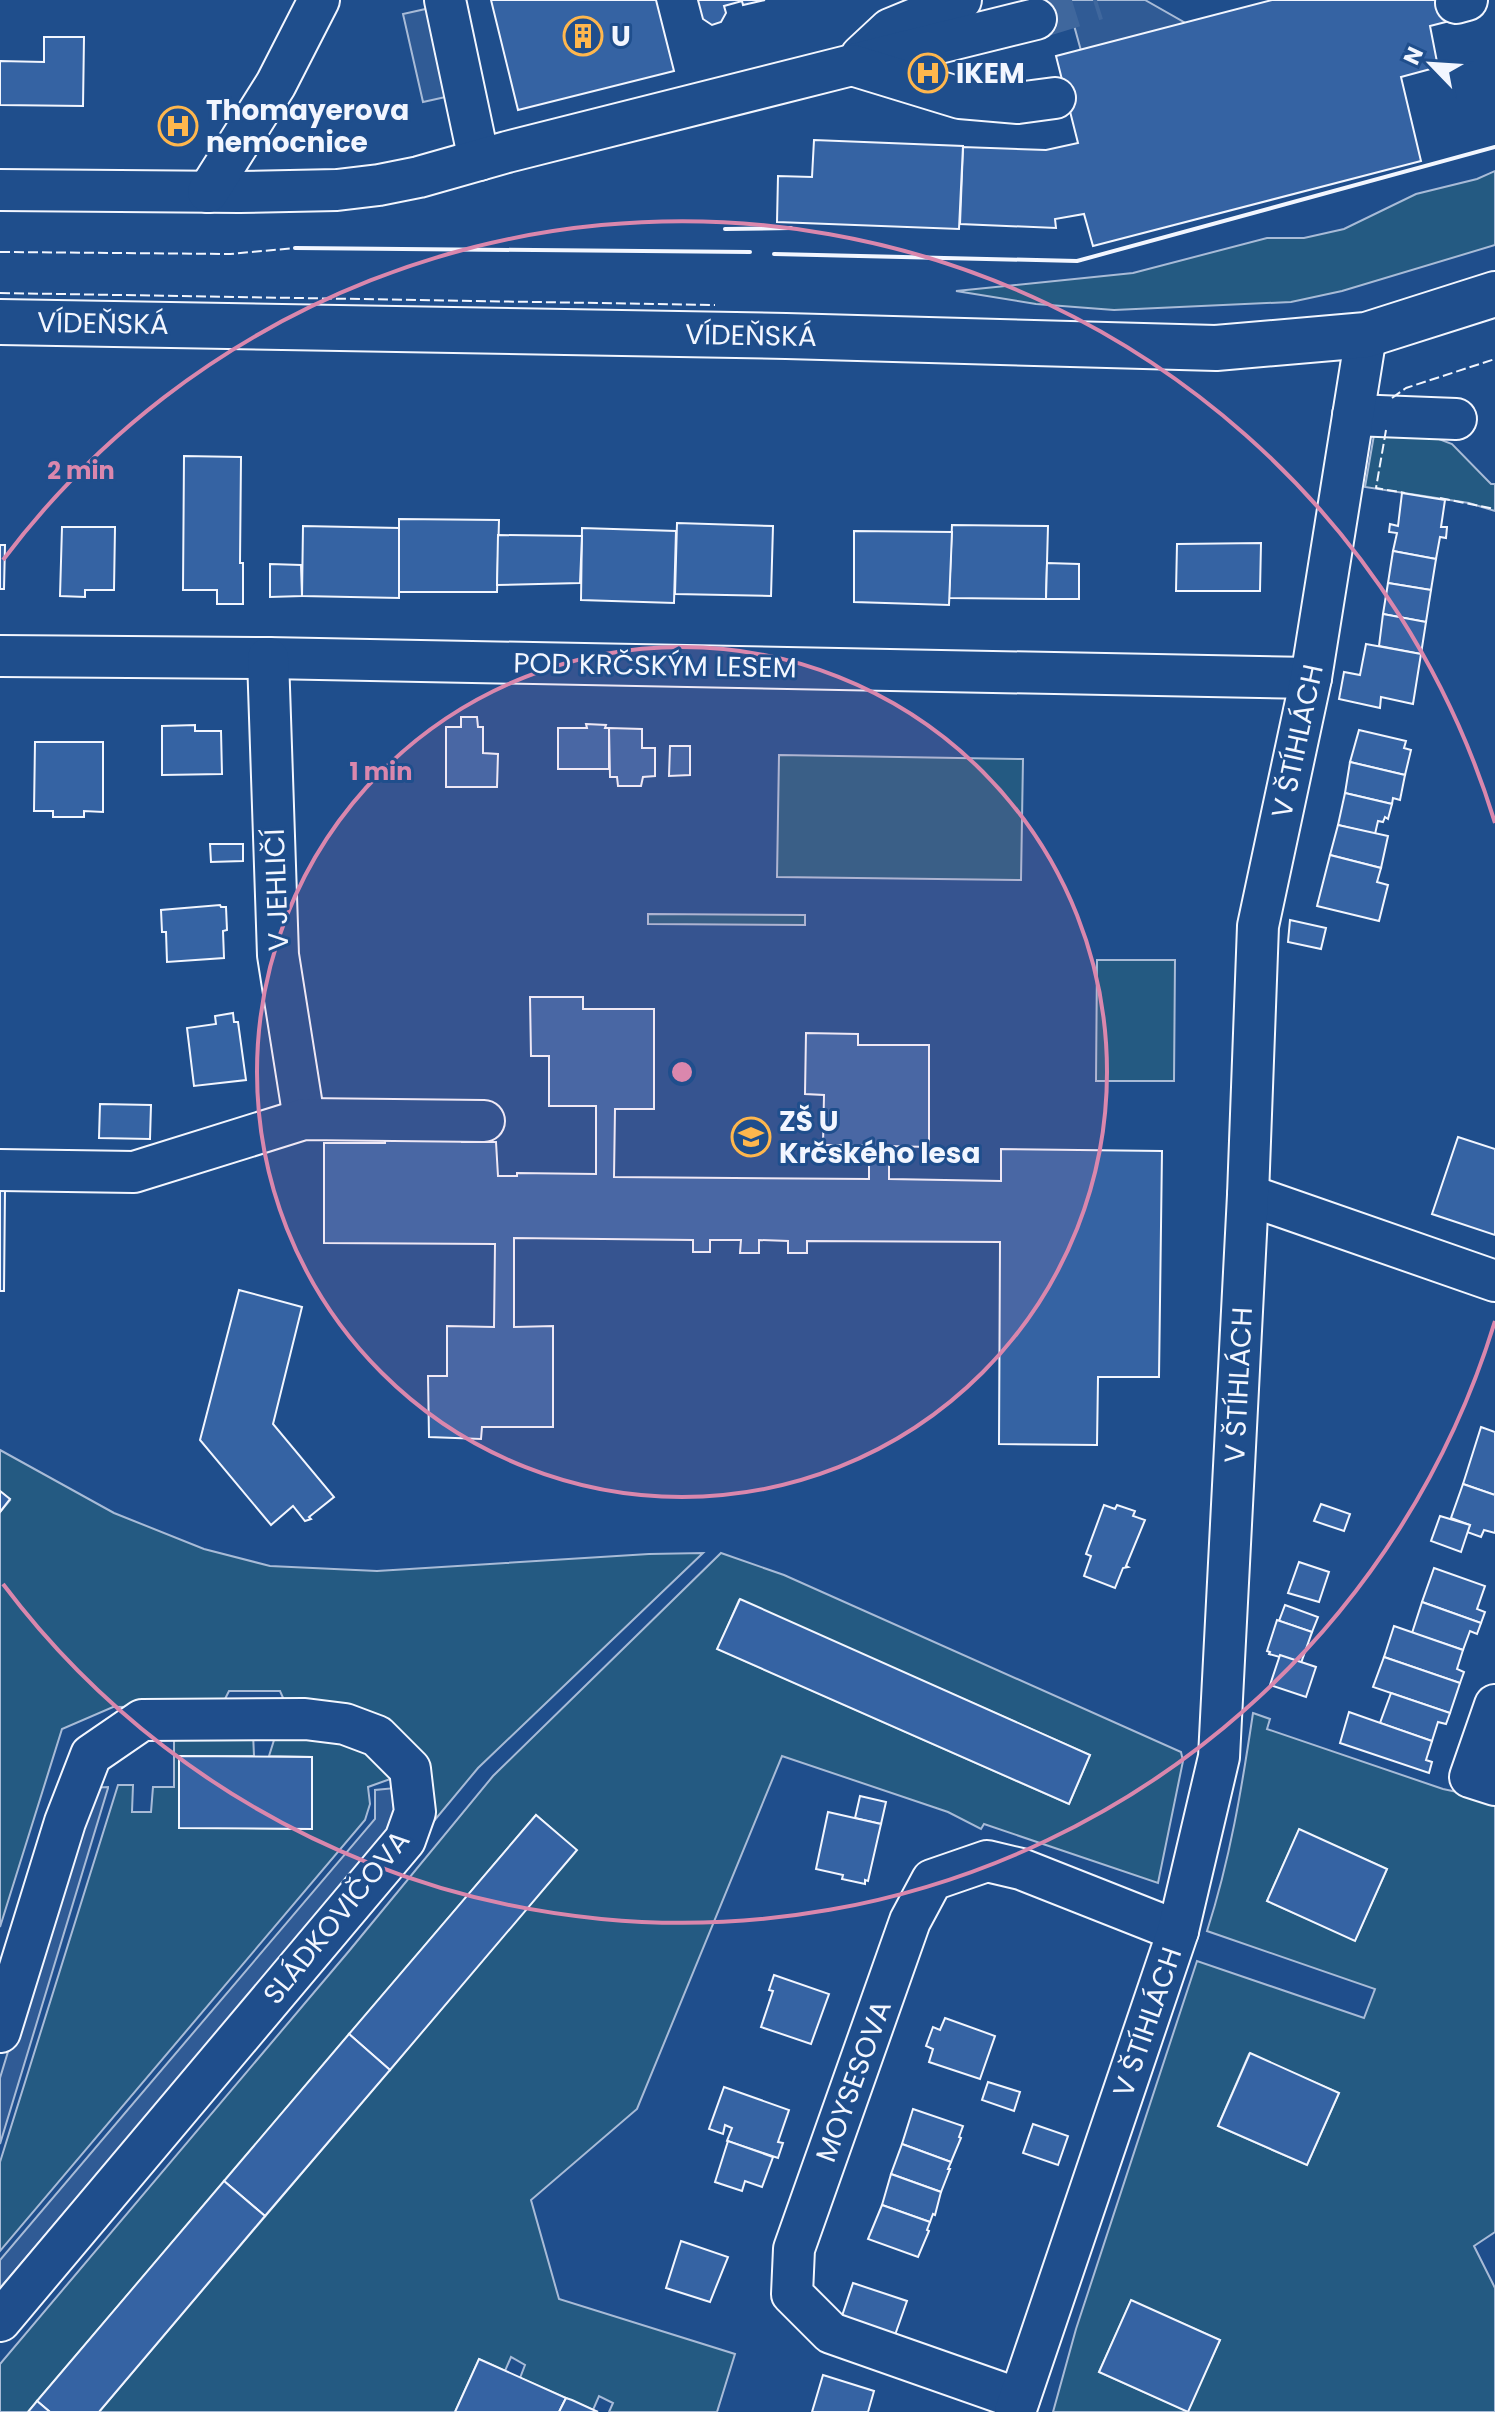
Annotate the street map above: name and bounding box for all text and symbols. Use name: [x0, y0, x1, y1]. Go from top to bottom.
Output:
building icon: U: [562, 15, 604, 57]
place label: U: [611, 17, 631, 56]
north arrow: [1391, 24, 1471, 104]
text: N: [1396, 42, 1431, 70]
hospital icon: IKEM: [907, 52, 949, 94]
place label: IKEM: [956, 54, 1025, 93]
place label: Thomayerova nemocnice: [206, 91, 409, 162]
hospital icon: Thomayerova nemocnice: [157, 105, 199, 147]
street label: VÍDEŇSKÁ: [37, 303, 169, 344]
street label: VÍDEŇSKÁ: [685, 315, 817, 356]
text: 2 min: [47, 454, 115, 487]
street label: POD KRČSKÝM LESEM: [513, 644, 797, 687]
street label: V ŠTÍHLÁCH: [1262, 661, 1333, 822]
text: 1 min: [350, 755, 412, 788]
street label: V JEHLIČÍ: [255, 828, 298, 952]
centre of rings: [668, 1058, 696, 1086]
place label: ZŠ U Krčského lesa: [779, 1102, 980, 1173]
school or university icon: ZŠ U Krčského lesa: [730, 1116, 772, 1158]
street label: V ŠTÍHLÁCH: [1215, 1306, 1262, 1464]
street label: SLÁDKOVIČOVA: [254, 1822, 419, 2012]
street label: V ŠTÍHLÁCH: [1104, 1942, 1191, 2102]
street label: MOYSESOVA: [806, 1995, 901, 2167]

